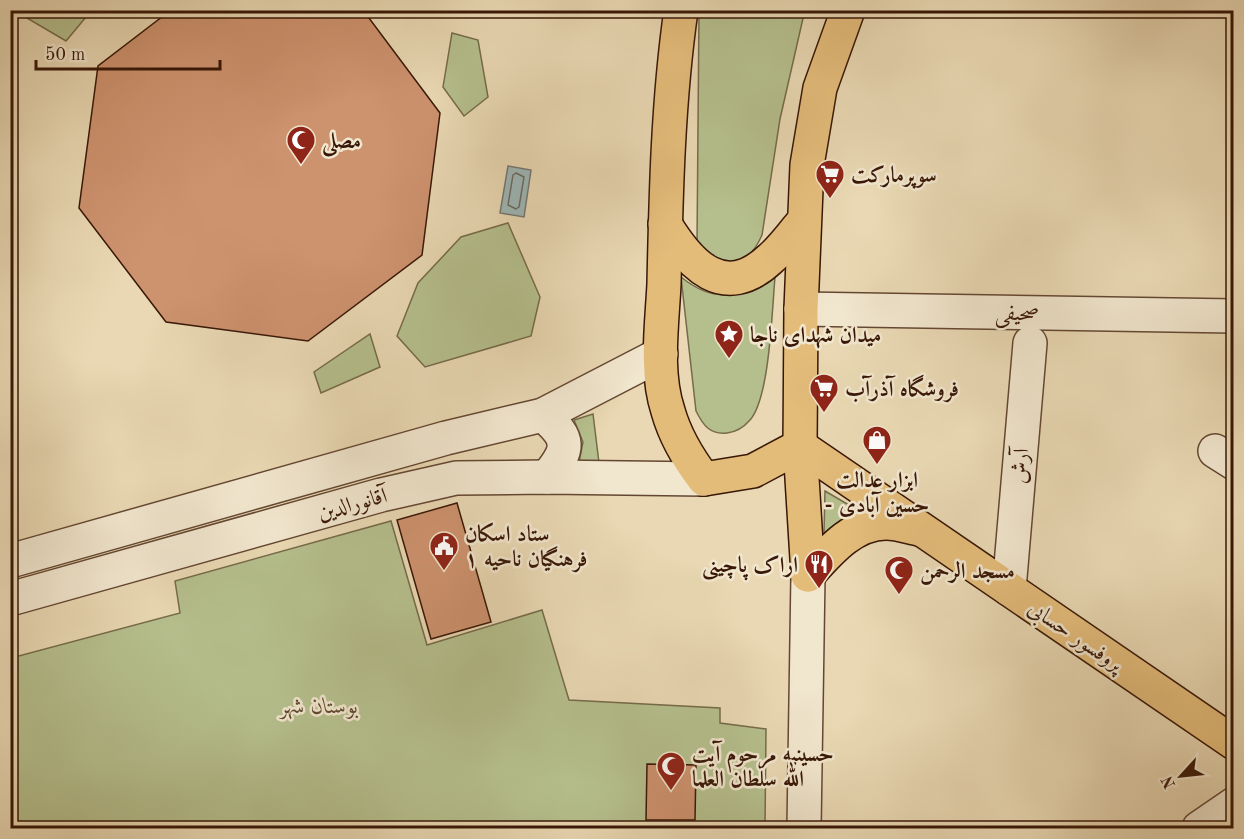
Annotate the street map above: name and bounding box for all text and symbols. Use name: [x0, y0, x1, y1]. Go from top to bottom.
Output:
scale bar: [36, 33, 220, 71]
text: 50 m: [45, 46, 85, 64]
mosque icon: مصلی: [285, 124, 317, 166]
place label: مصلی: [321, 131, 361, 158]
supermarket icon: سوپرمارکت: [814, 158, 846, 200]
place label: سوپرمارکت: [851, 164, 937, 189]
street label: صحیفی: [995, 303, 1039, 329]
place icon: میدان شهدای ناجا: [713, 318, 745, 360]
place label: میدان شهدای ناجا: [750, 324, 881, 349]
supermarket icon: فروشگاه آذرآب: [808, 372, 840, 414]
place label: فروشگاه آذرآب: [845, 374, 959, 403]
shop icon: ابزار عدالت - حسین آبادی: [861, 424, 893, 466]
street label: آرش: [1005, 445, 1035, 485]
place label: ابزار عدالت - حسین آبادی: [825, 470, 929, 518]
street label: آقانورالدین: [314, 481, 392, 526]
place label: ستاد اسکان فرهنگیان ناحیه ۱: [465, 522, 587, 573]
public building icon: ستاد اسکان فرهنگیان ناحیه ۱: [428, 530, 460, 572]
restaurant icon: اراک پاچینی: [803, 548, 835, 590]
place label: اراک پاچینی: [702, 554, 798, 581]
mosque icon: مسجد الرحمن: [883, 554, 915, 596]
place label: مسجد الرحمن: [920, 561, 1015, 585]
street label: پروفسور حسابی: [1021, 597, 1128, 681]
park label: بوستان شهر: [279, 696, 358, 720]
place label: حسینیه مرحوم آیت الله سلطان العلما: [692, 740, 834, 791]
north arrow: [1151, 746, 1211, 806]
mosque icon: حسینیه مرحوم آیت الله سلطان العلما: [655, 750, 687, 792]
text: N: [1159, 772, 1179, 791]

